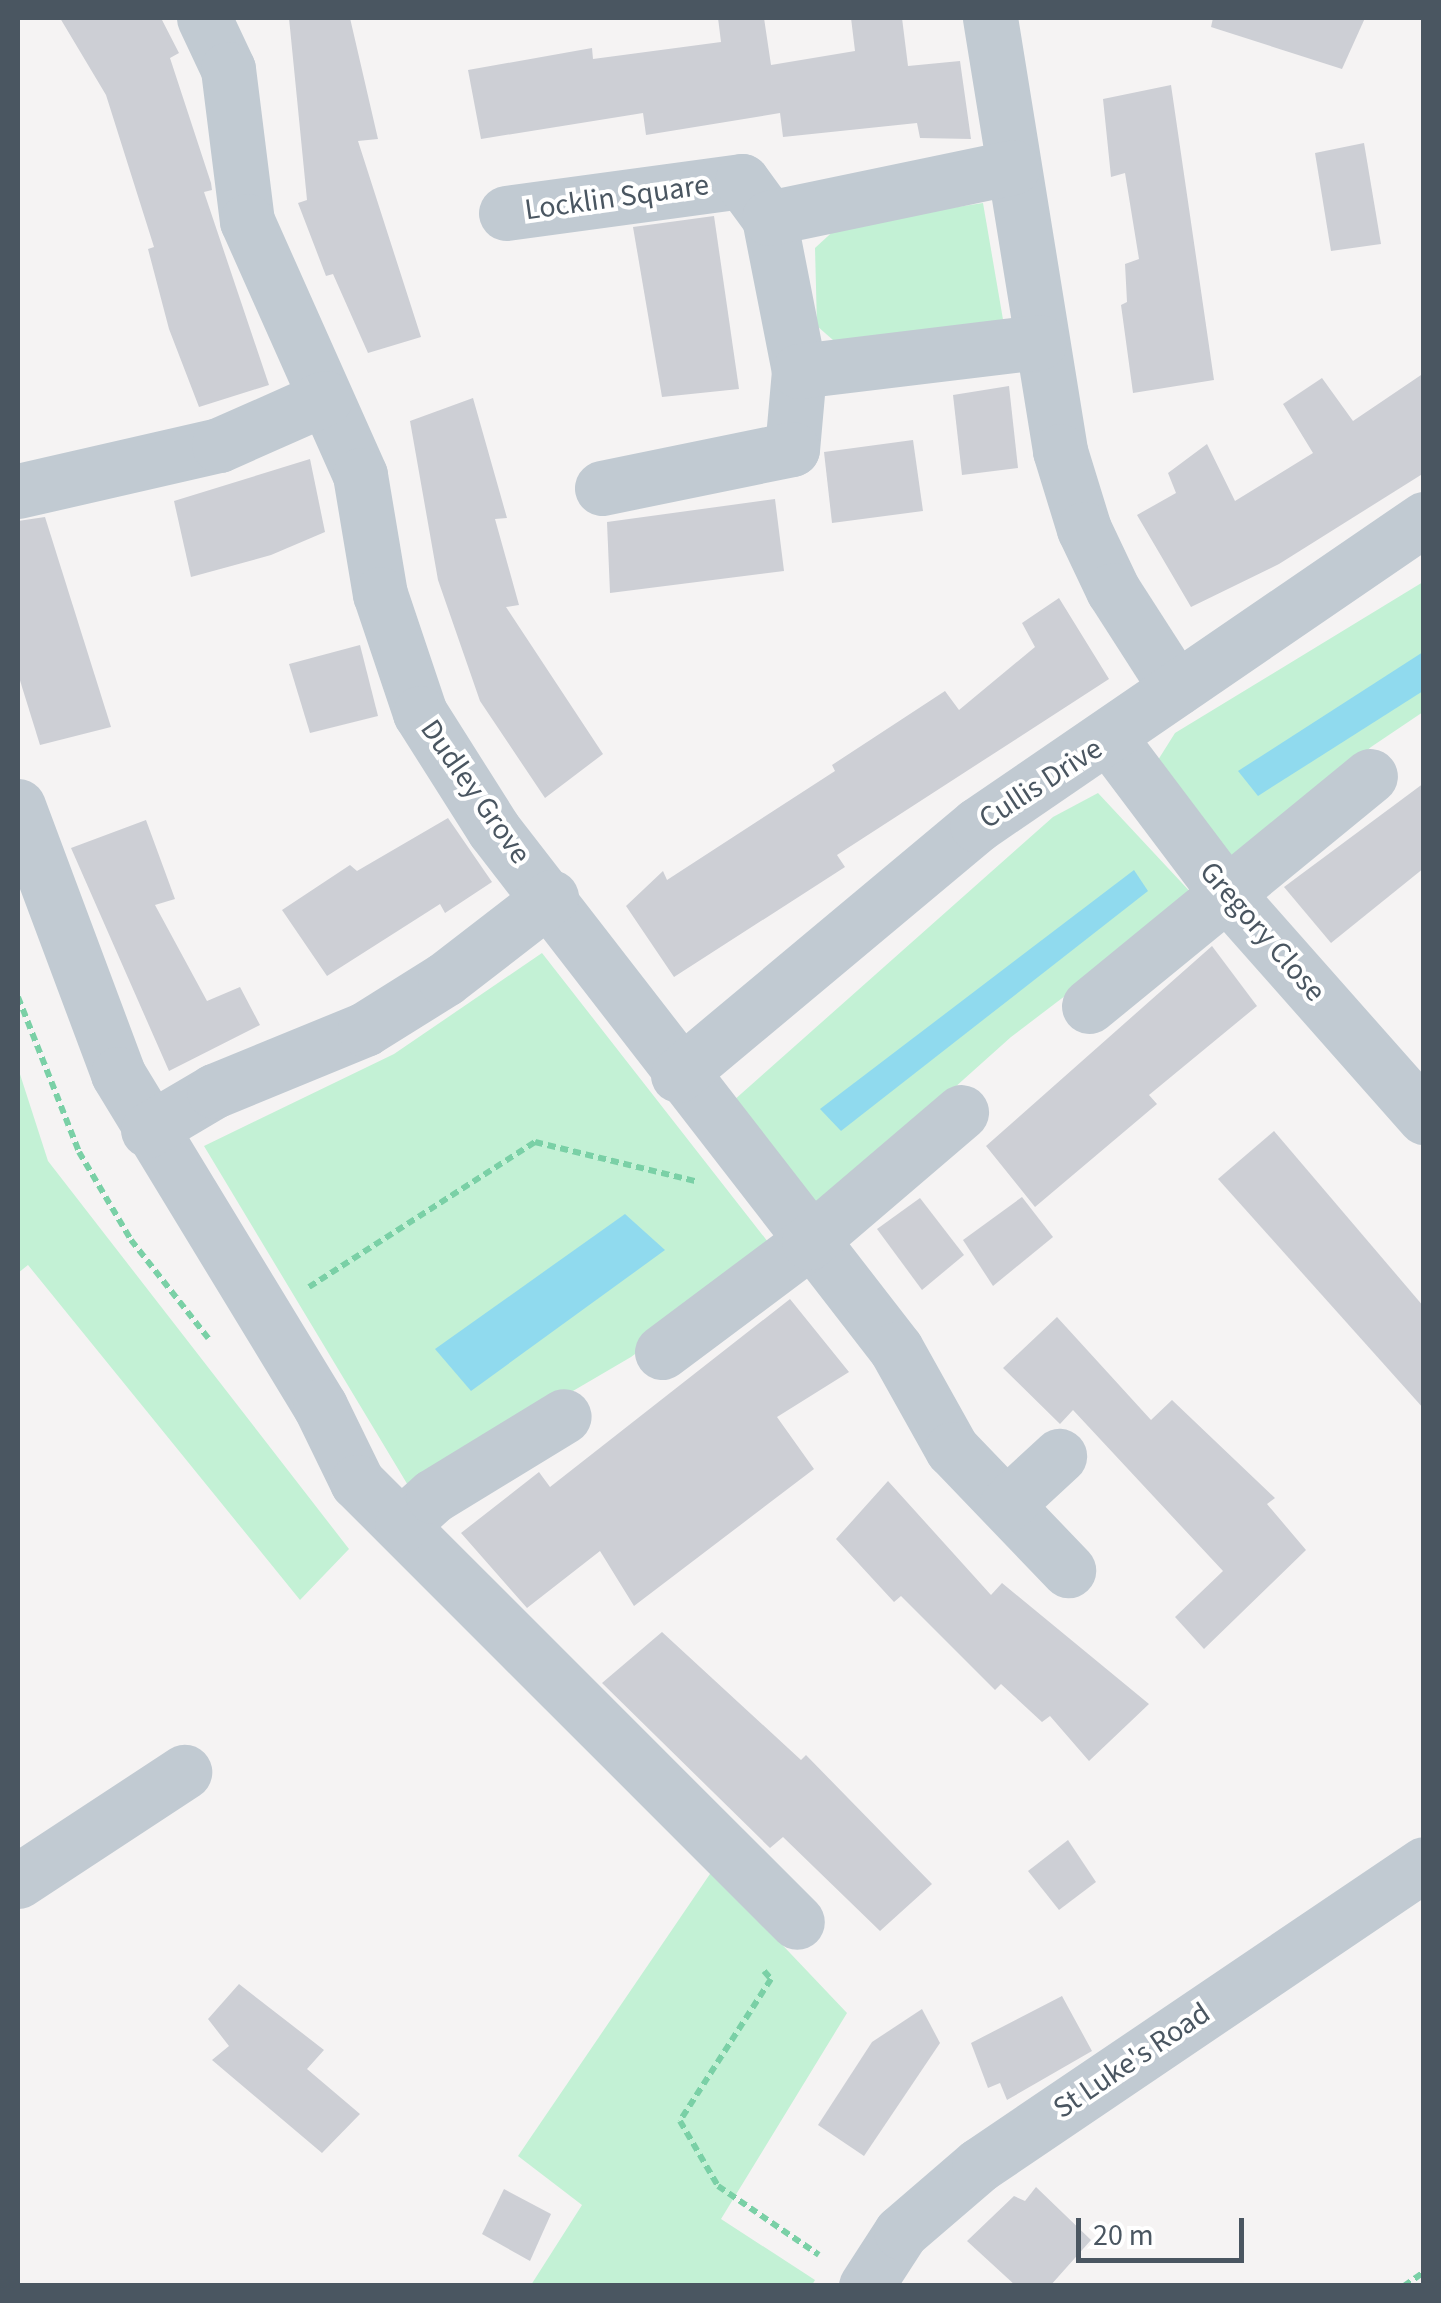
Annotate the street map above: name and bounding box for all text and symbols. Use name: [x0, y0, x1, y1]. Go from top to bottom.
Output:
street label: Locklin Square: [523, 167, 711, 229]
street label: Dudley Grove: [412, 713, 538, 871]
street label: Cullis Drive: [973, 731, 1109, 837]
street label: Gregory Close: [1191, 855, 1333, 1009]
street label: St Luke's Road: [1047, 1995, 1217, 2127]
scale bar: [1081, 2198, 1248, 2260]
text: 20 m: [1093, 2214, 1154, 2257]

